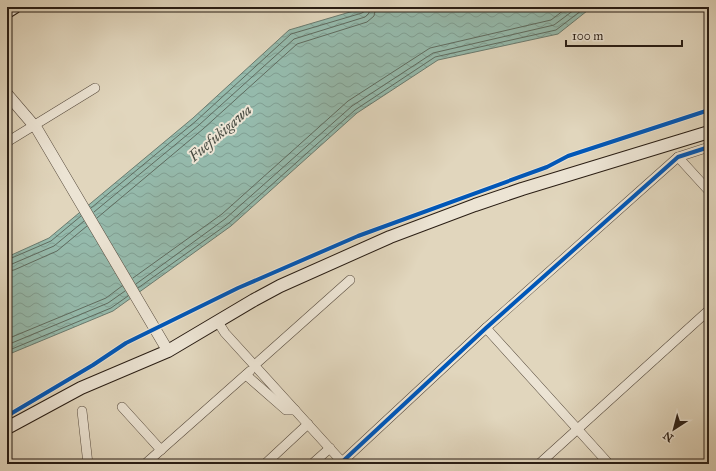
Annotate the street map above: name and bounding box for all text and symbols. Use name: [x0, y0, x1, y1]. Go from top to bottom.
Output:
scale bar: [566, 22, 682, 48]
text: 100 m: [572, 29, 603, 43]
water label: Fuefukigawa: [184, 101, 255, 166]
north arrow: [654, 409, 694, 449]
text: N: [660, 428, 676, 445]

